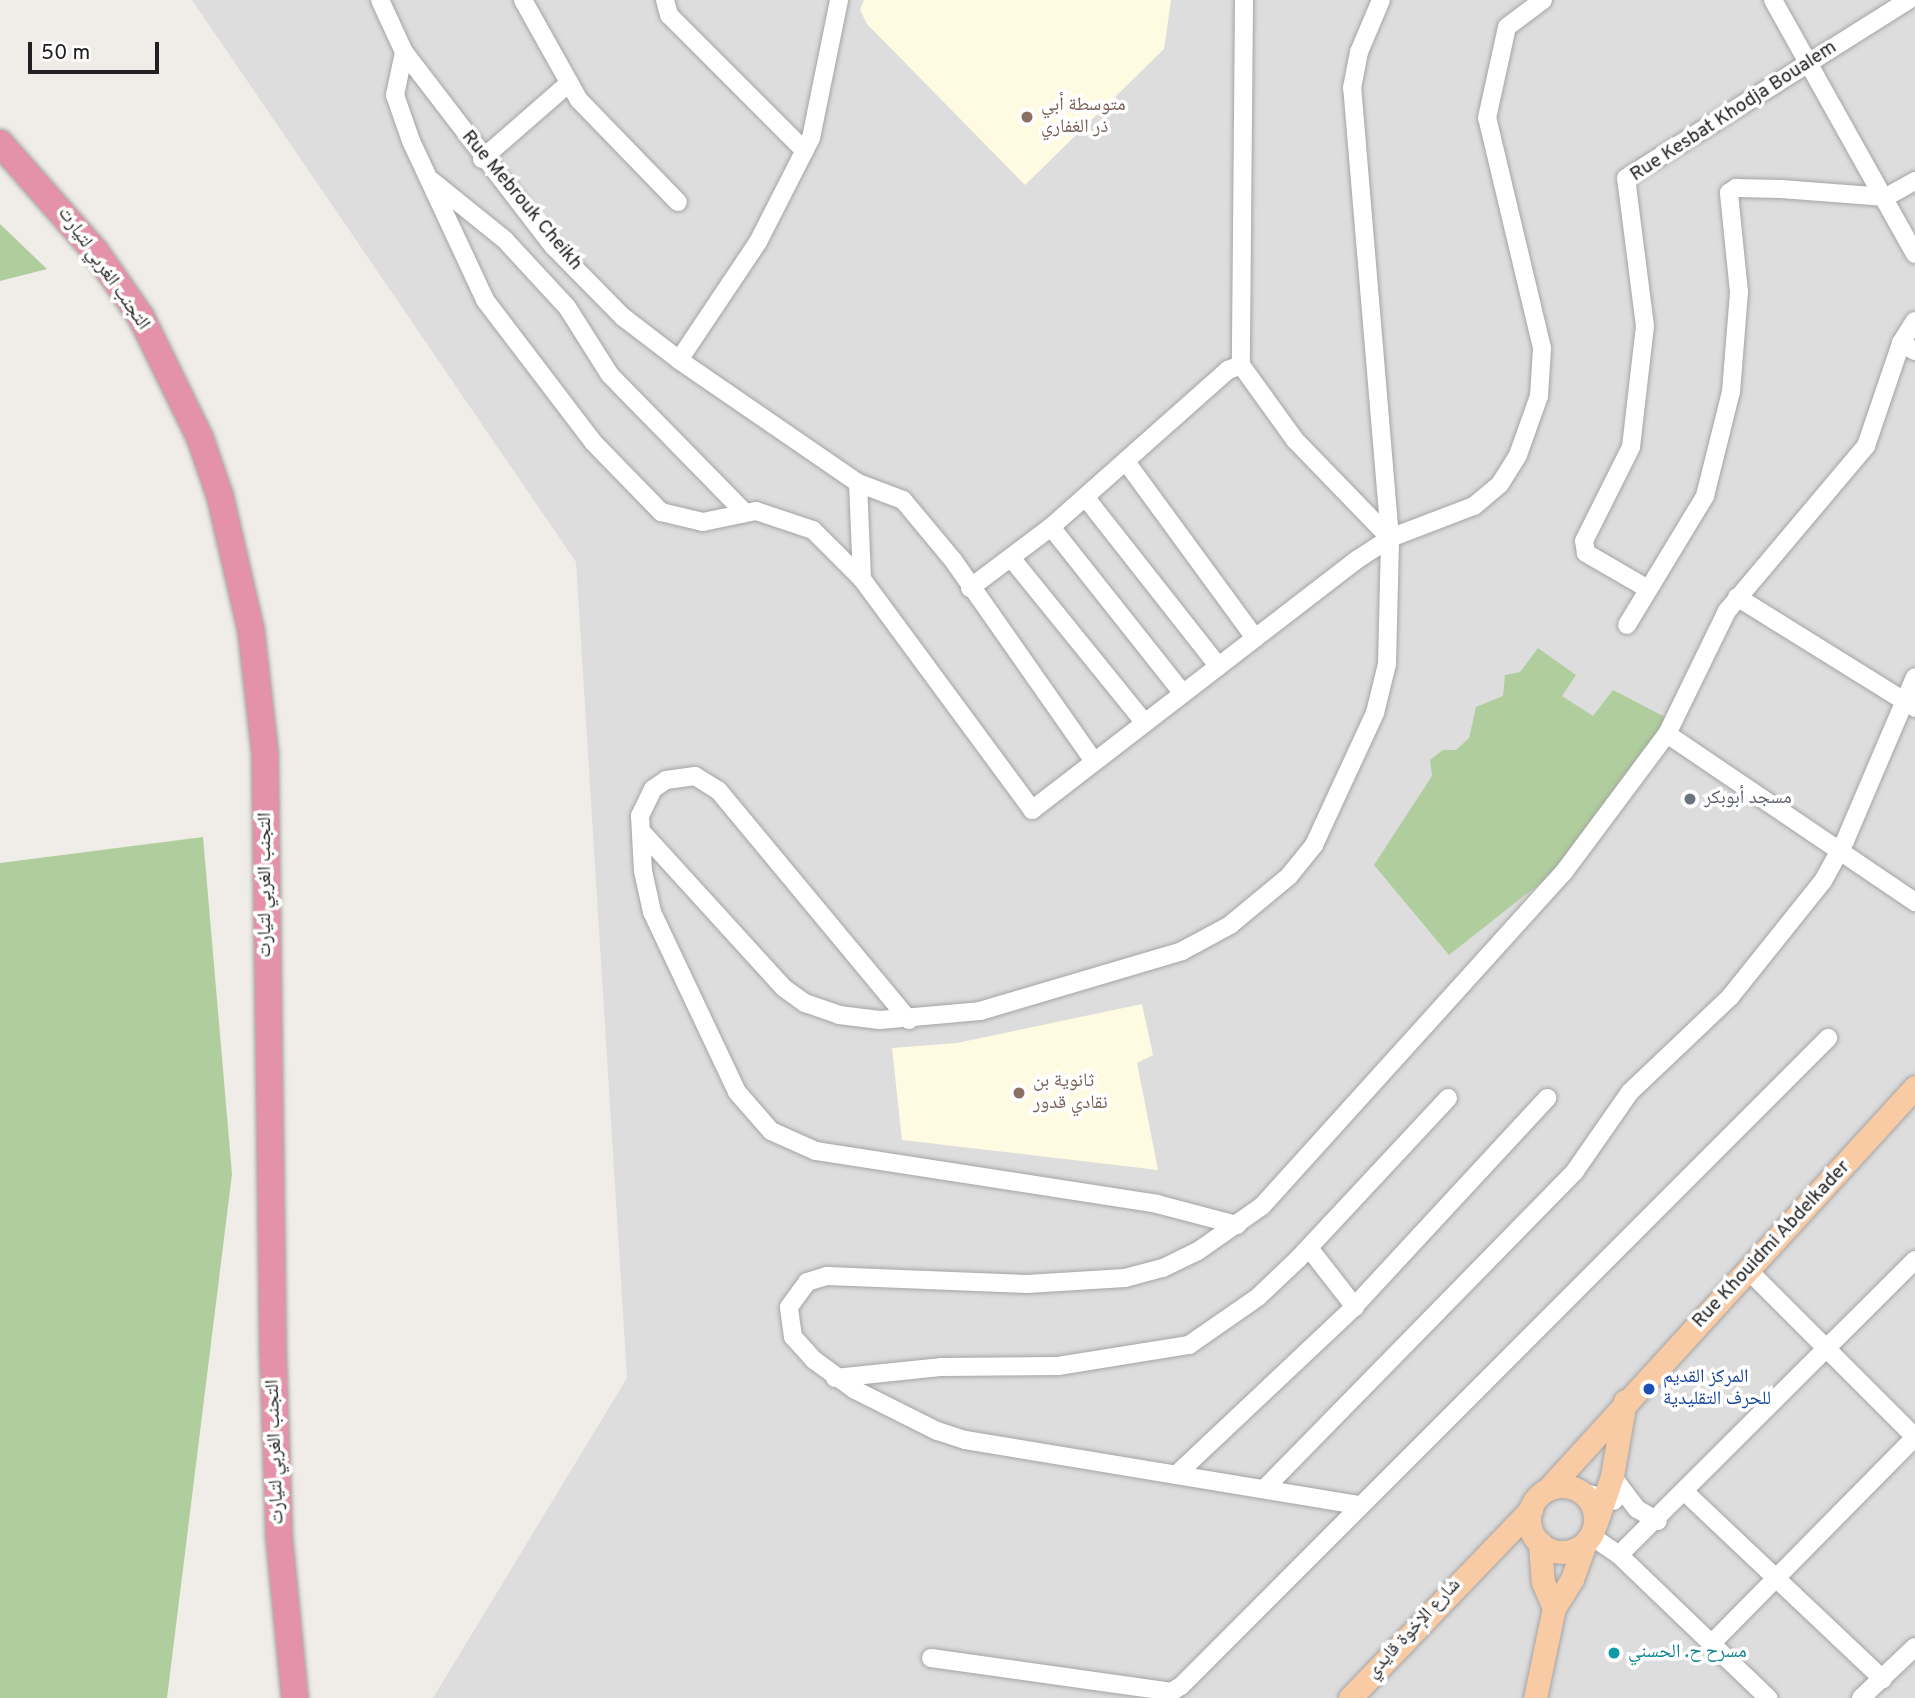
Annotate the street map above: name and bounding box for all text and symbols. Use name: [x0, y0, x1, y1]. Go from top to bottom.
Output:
scale bar: [32, 28, 163, 72]
street label: Rue Kesbat Khodja Boualem: [1627, 37, 1841, 187]
text: 50 m: [41, 40, 90, 67]
place label: متوسطة أبي ذر الغفاري: [1041, 95, 1126, 139]
marker: متوسطة أبي ذر الغفاري: [1019, 109, 1035, 125]
street label: Rue Mebrouk Cheikh: [456, 126, 586, 276]
street label: التجنب الغربي لتيارت: [52, 203, 154, 335]
place label: مسجد أبوبكر: [1704, 788, 1792, 810]
marker: مسجد أبوبكر: [1682, 791, 1698, 807]
street label: التجنب الغربي لتيارت: [255, 813, 277, 957]
place label: ثانوية بن نقادي قدور: [1033, 1071, 1108, 1115]
marker: ثانوية بن نقادي قدور: [1011, 1085, 1027, 1101]
street label: Rue Khouidmi Abdelkader: [1688, 1156, 1856, 1334]
place label: المركز القديم للحرف التقليدية: [1663, 1367, 1771, 1411]
street label: التجنب الغربي لتيارت: [262, 1379, 290, 1525]
marker: المركز القديم للحرف التقليدية: [1641, 1381, 1657, 1397]
street label: شارع الإخوة قايدي: [1362, 1574, 1466, 1684]
place label: مسرح ح. الحسني: [1628, 1642, 1747, 1664]
marker: مسرح ح. الحسني: [1606, 1645, 1622, 1661]

